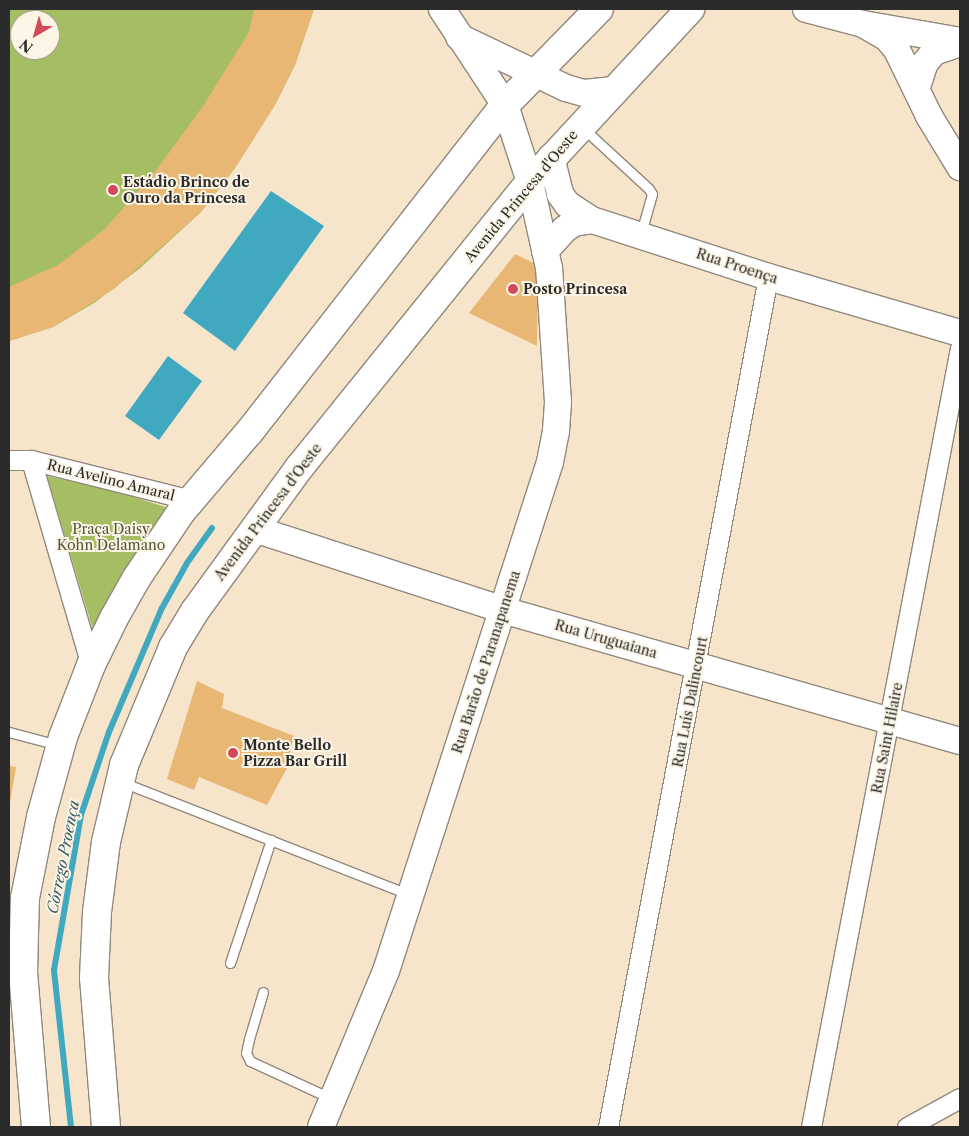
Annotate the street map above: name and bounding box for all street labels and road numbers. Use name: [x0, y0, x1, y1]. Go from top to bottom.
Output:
street label: Avenida Princesa d'Oeste: [461, 126, 581, 266]
street label: Rua Proença: [694, 245, 780, 287]
street label: Avenida Princesa d'Oeste: [211, 440, 325, 584]
street label: Rua Avelino Amaral: [45, 456, 177, 504]
street label: Rua Barão de Paranapanema: [448, 568, 524, 756]
street label: Rua Uruguaiana: [553, 616, 659, 662]
street label: Rua Luís Dalincourt: [669, 635, 711, 769]
street label: Rua Saint Hilaire: [868, 681, 906, 795]

